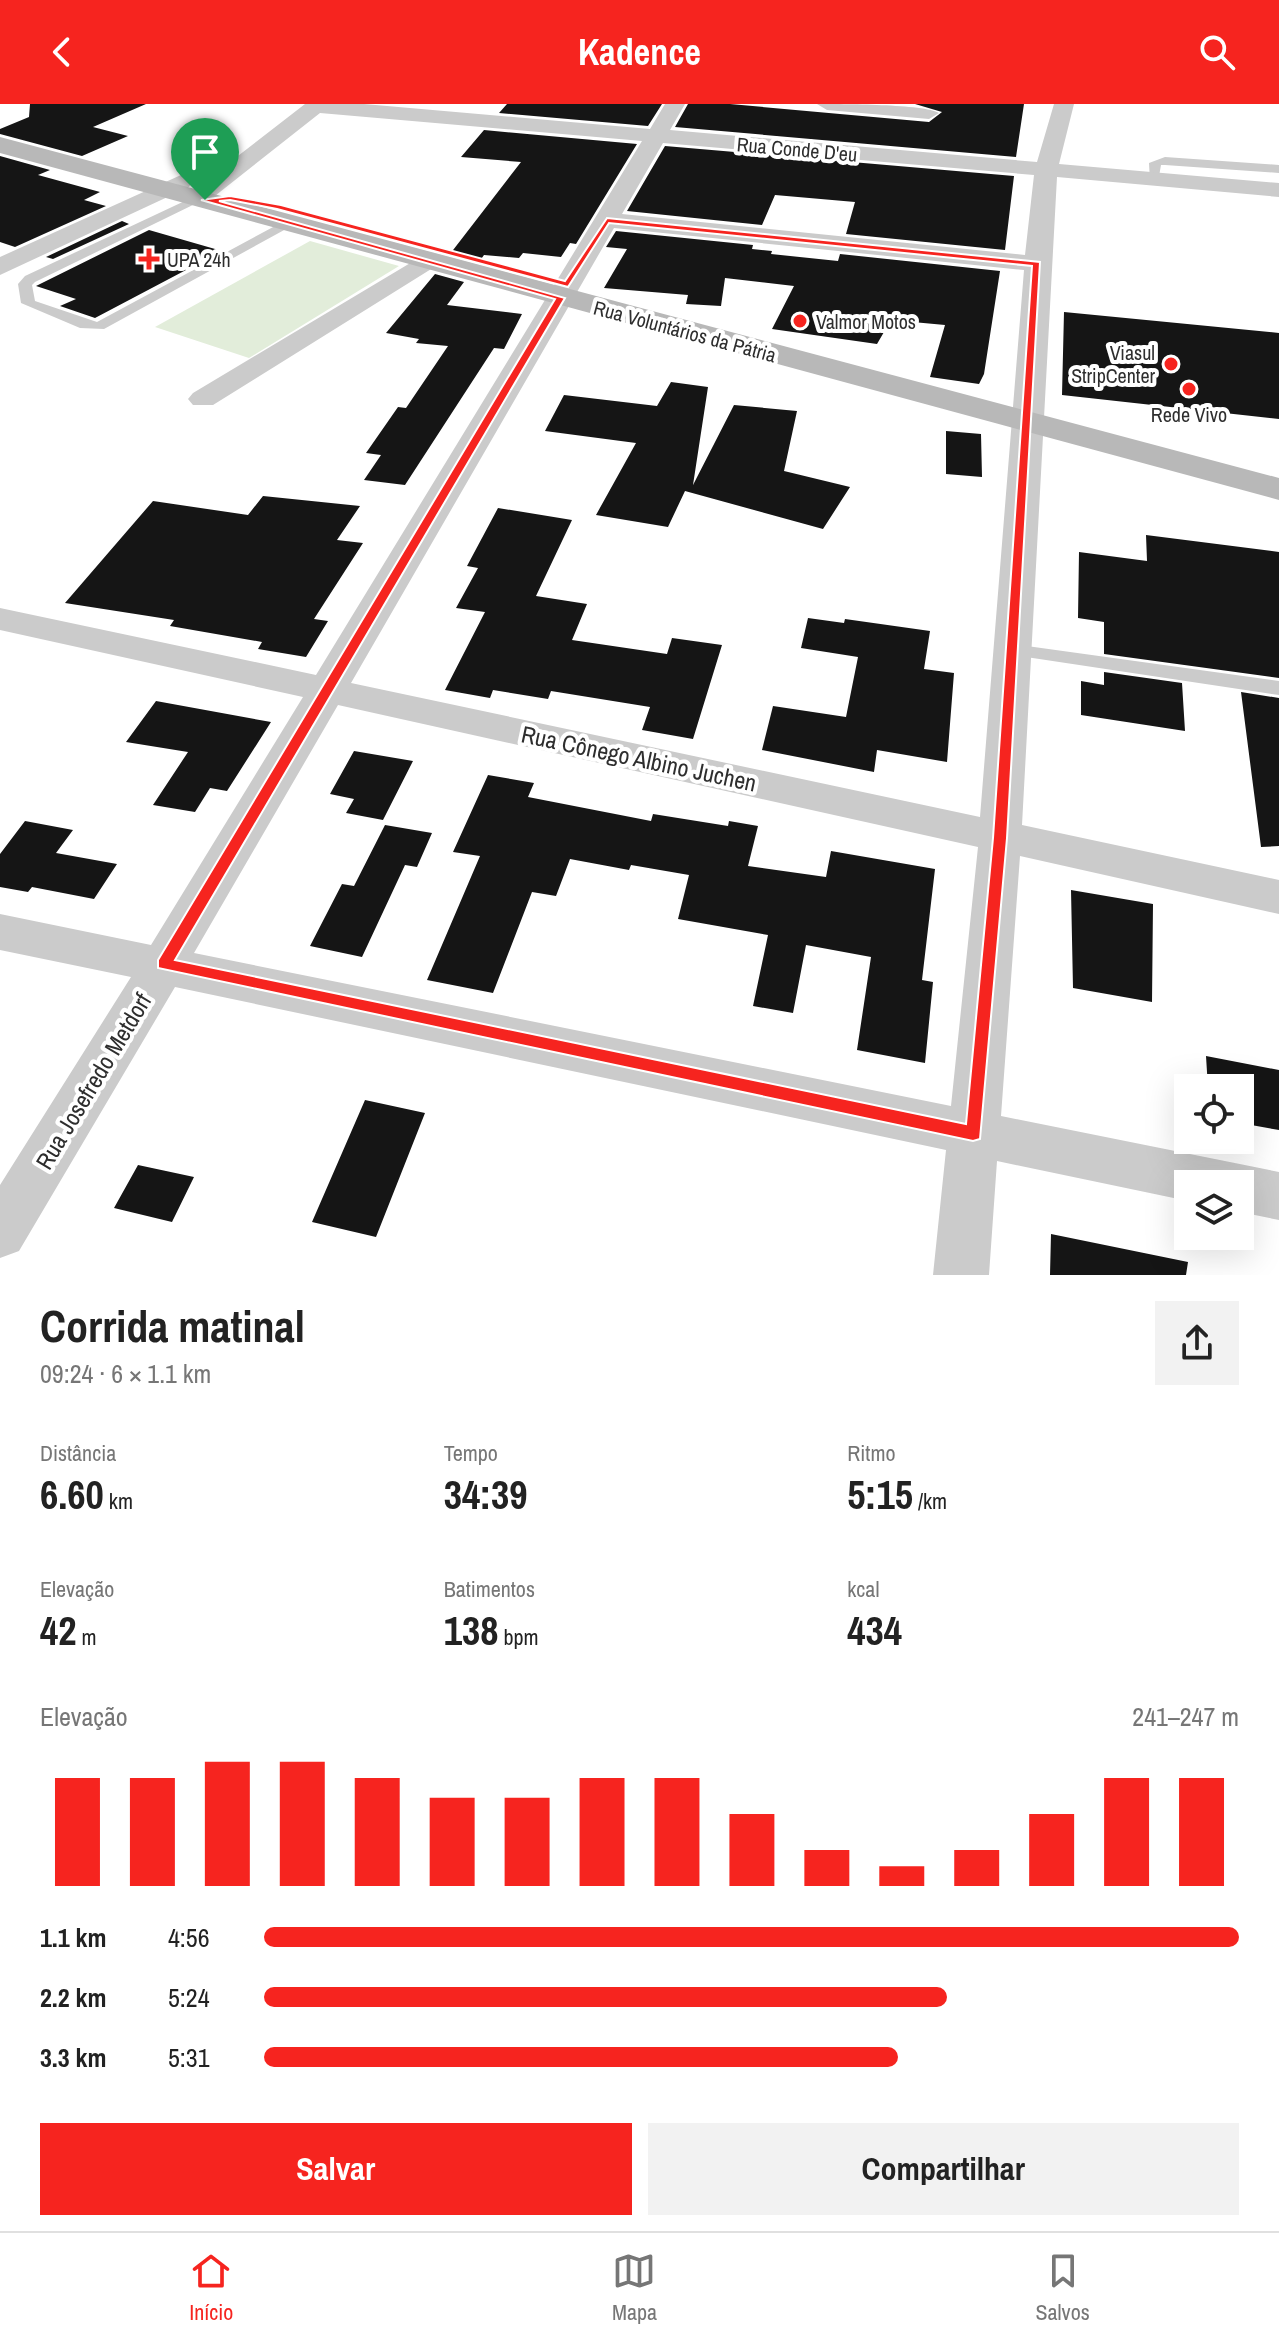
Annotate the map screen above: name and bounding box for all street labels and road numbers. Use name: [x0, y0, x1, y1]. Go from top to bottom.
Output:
street label: Rua Conde D'eu: [736, 130, 858, 168]
street label: Rua Voluntários da Pátria: [591, 294, 779, 368]
street label: Rua Cônego Albino Juchen: [518, 717, 760, 799]
street label: Rua Josefredo Metdorf: [28, 987, 159, 1175]

